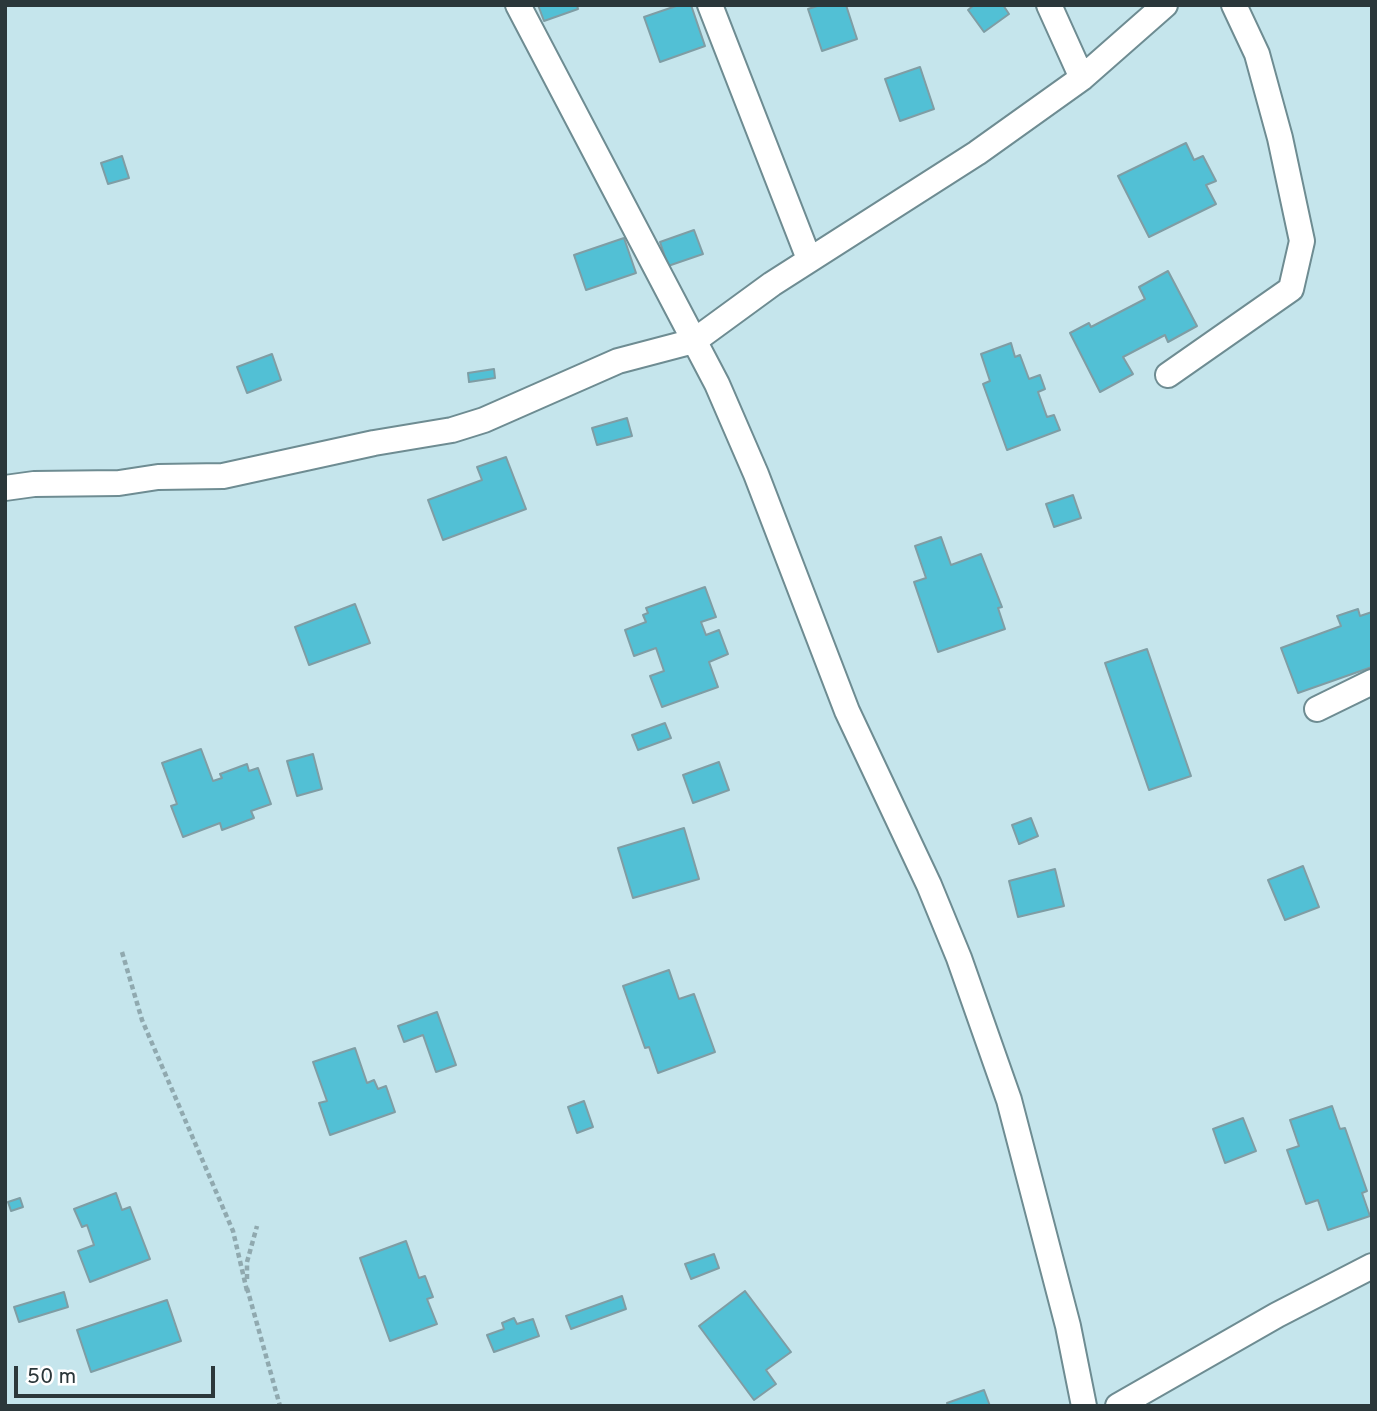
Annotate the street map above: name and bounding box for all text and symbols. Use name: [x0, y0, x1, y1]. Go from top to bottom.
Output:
scale bar: [18, 1352, 219, 1396]
text: 50 m: [27, 1364, 76, 1391]

